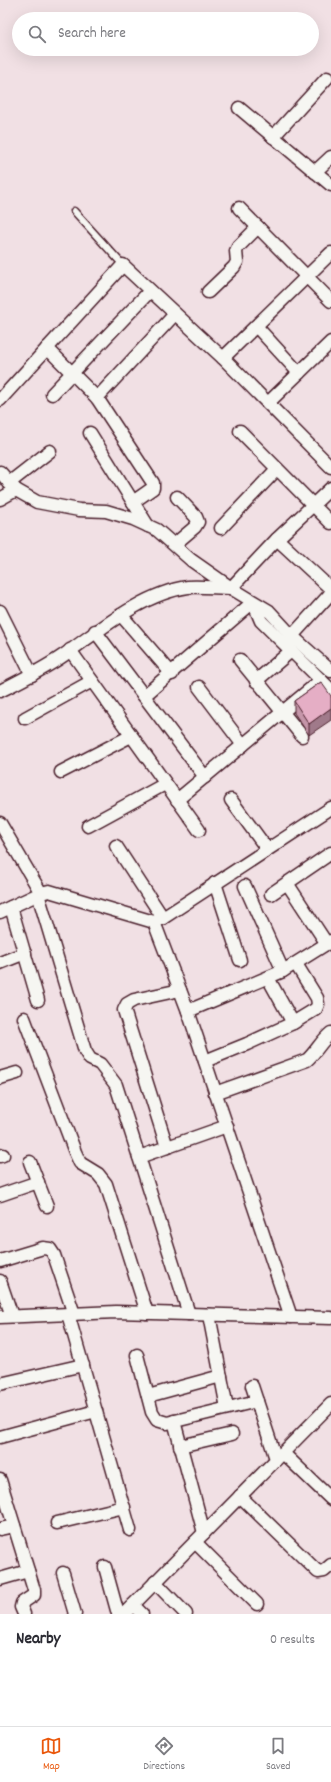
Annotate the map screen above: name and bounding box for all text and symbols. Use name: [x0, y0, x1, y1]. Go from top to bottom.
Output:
search box: [12, 12, 319, 56]
icon: search: [26, 23, 48, 45]
text: Search here: [58, 23, 126, 45]
text: Nearby: [16, 1628, 60, 1652]
text: 0 results: [270, 1631, 315, 1650]
tab: Map: [40, 1735, 62, 1775]
tab: Directions: [143, 1735, 185, 1775]
tab: Saved: [266, 1735, 291, 1775]

